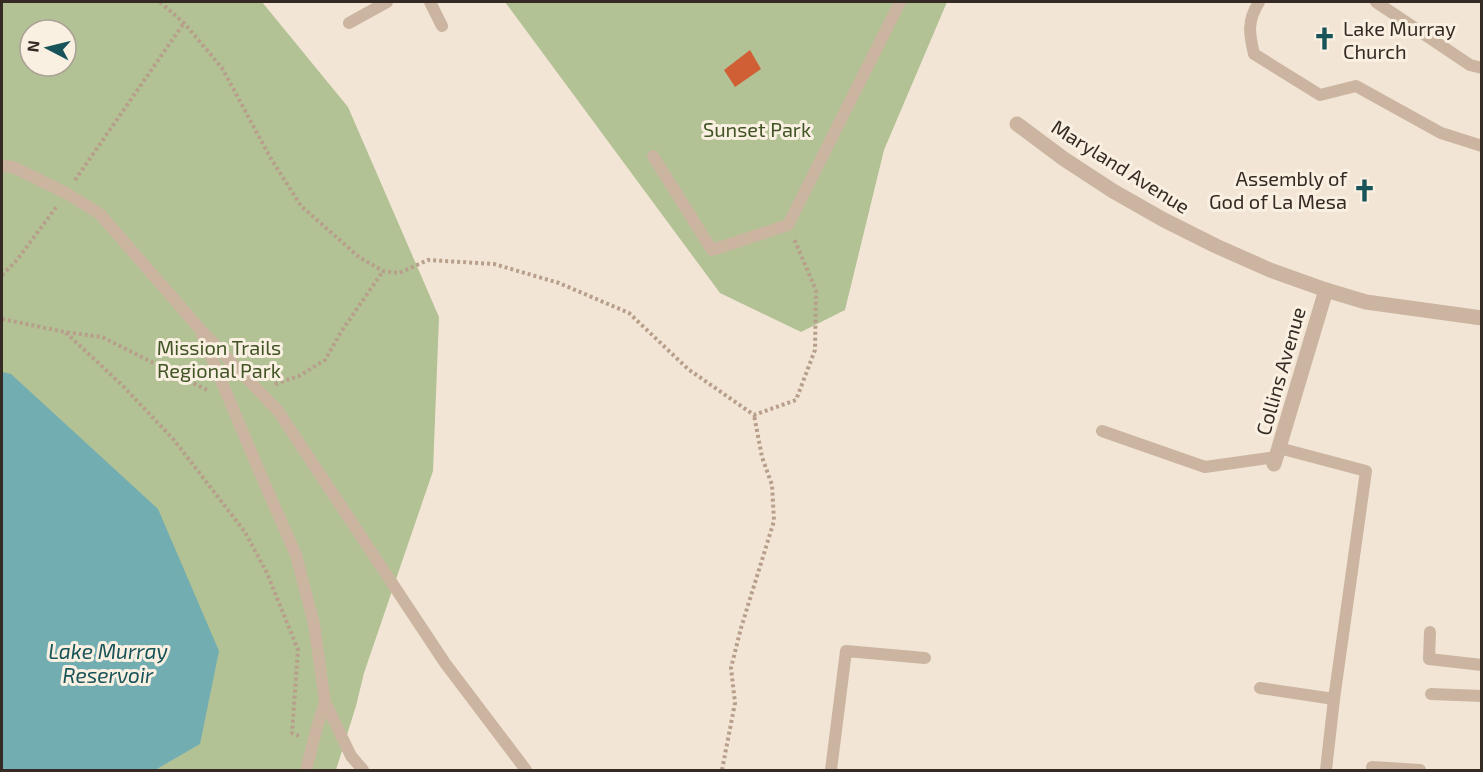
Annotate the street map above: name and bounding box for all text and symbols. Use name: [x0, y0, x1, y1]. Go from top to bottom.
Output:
place label: Lake Murray Church: [1343, 16, 1456, 63]
north arrow: [18, 18, 78, 78]
church icon: Lake Murray Church: [1312, 26, 1338, 52]
text: N: [22, 39, 43, 53]
street label: Maryland Avenue: [1048, 114, 1194, 218]
park label: Sunset Park: [703, 117, 811, 141]
place label: Assembly of God of La Mesa: [1209, 166, 1347, 213]
church icon: Assembly of God of La Mesa: [1352, 177, 1378, 203]
street label: Collins Avenue: [1250, 304, 1310, 438]
park label: Mission Trails Regional Park: [157, 335, 281, 382]
water label: Lake Murray Reservoir: [48, 638, 168, 687]

